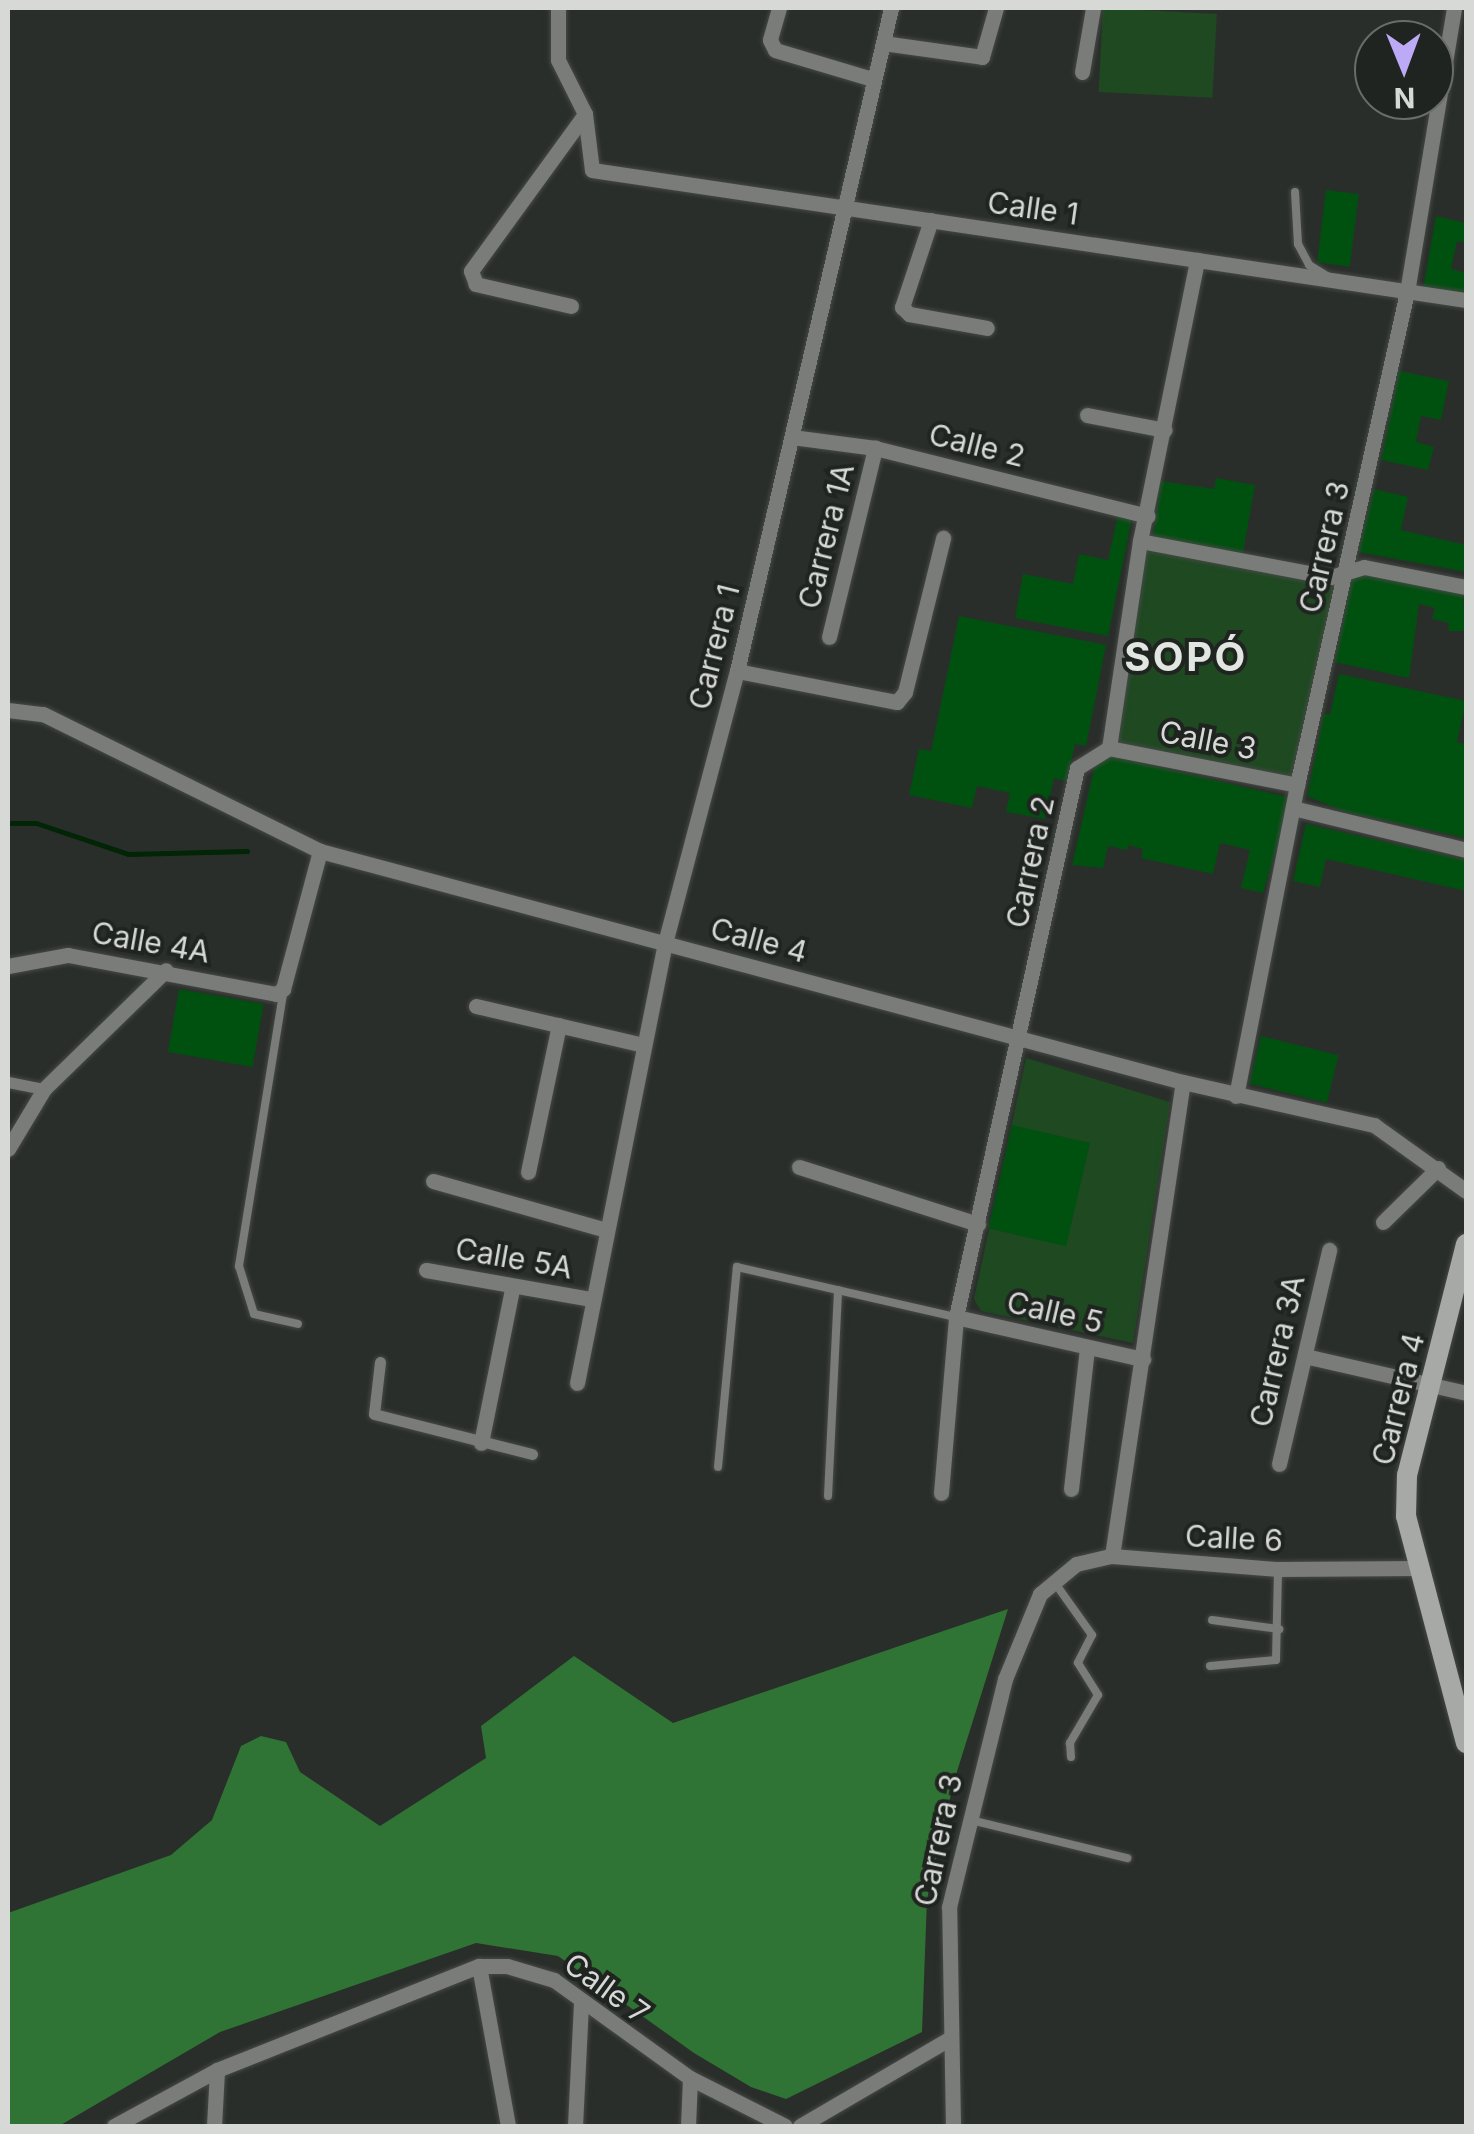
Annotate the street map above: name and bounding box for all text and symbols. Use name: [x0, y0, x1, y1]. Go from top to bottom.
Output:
north arrow: [1354, 20, 1454, 120]
text: N: [1394, 81, 1415, 115]
street label: Calle 1: [985, 184, 1081, 232]
street label: Calle 2: [925, 416, 1029, 474]
street label: Carrera 1A: [791, 460, 861, 612]
street label: Carrera 3: [1291, 478, 1357, 616]
street label: Carrera 1: [681, 581, 747, 713]
district label: SOPÓ: [1124, 633, 1248, 681]
street label: Calle 3: [1157, 713, 1259, 767]
street label: Carrera 2: [998, 793, 1062, 931]
street label: Calle 4: [707, 910, 811, 970]
street label: Calle 4A: [89, 914, 213, 970]
street label: Calle 5A: [453, 1230, 575, 1286]
street label: Carrera 3A: [1242, 1272, 1312, 1430]
street label: Calle 5: [1003, 1283, 1107, 1341]
street label: Carrera 4: [1364, 1329, 1432, 1469]
street label: Calle 6: [1184, 1517, 1284, 1559]
street label: Carrera 3: [906, 1771, 970, 1909]
street label: Calle 7: [558, 1945, 656, 2031]

